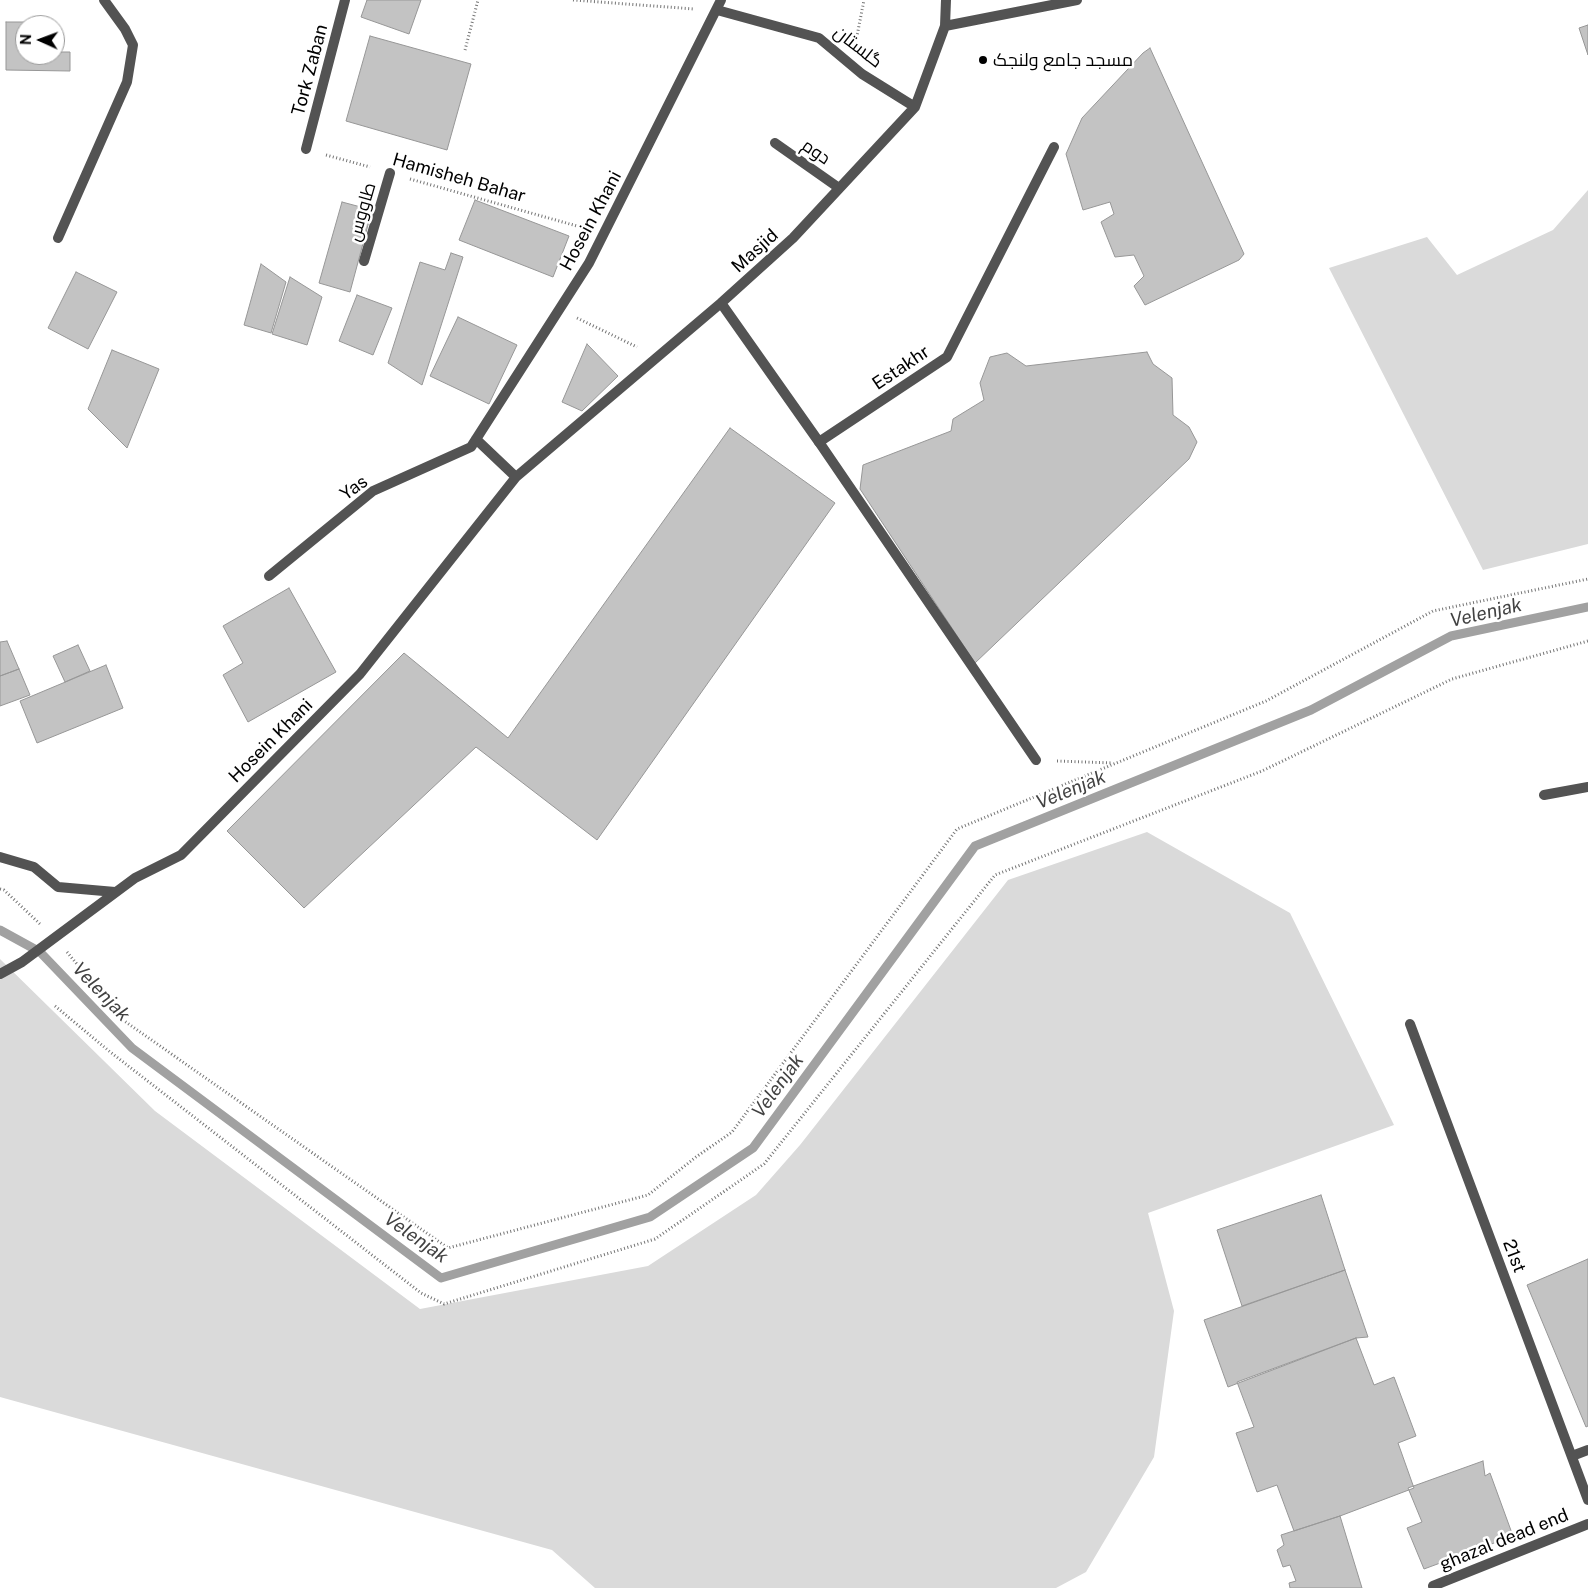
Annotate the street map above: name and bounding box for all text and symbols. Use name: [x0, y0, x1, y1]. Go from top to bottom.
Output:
north arrow: [15, 15, 65, 65]
street label: گلستان: [829, 21, 887, 73]
street label: Tork Zaban: [287, 22, 333, 118]
text: N: [18, 34, 34, 45]
place label: مسجد جامع ولنجک: [993, 49, 1133, 71]
marker: مسجد جامع ولنجک: [977, 54, 989, 66]
street label: دوم: [798, 135, 834, 169]
street label: Hamisheh Bahar: [390, 149, 528, 207]
street label: Hosein Khani: [556, 167, 626, 275]
street label: طاووس: [343, 180, 381, 244]
street label: Masjid: [727, 225, 783, 277]
street label: Estakhr: [868, 341, 934, 395]
street label: Yas: [336, 471, 372, 505]
water label: Velenjak: [1448, 594, 1524, 632]
street label: Hosein Khani: [225, 695, 317, 787]
water label: Velenjak: [1033, 766, 1109, 814]
water label: Velenjak: [67, 958, 135, 1026]
water label: Velenjak: [747, 1050, 809, 1122]
water label: Velenjak: [380, 1208, 452, 1268]
street label: 21st: [1498, 1236, 1530, 1276]
street label: ghazal dead end: [1436, 1504, 1572, 1576]

